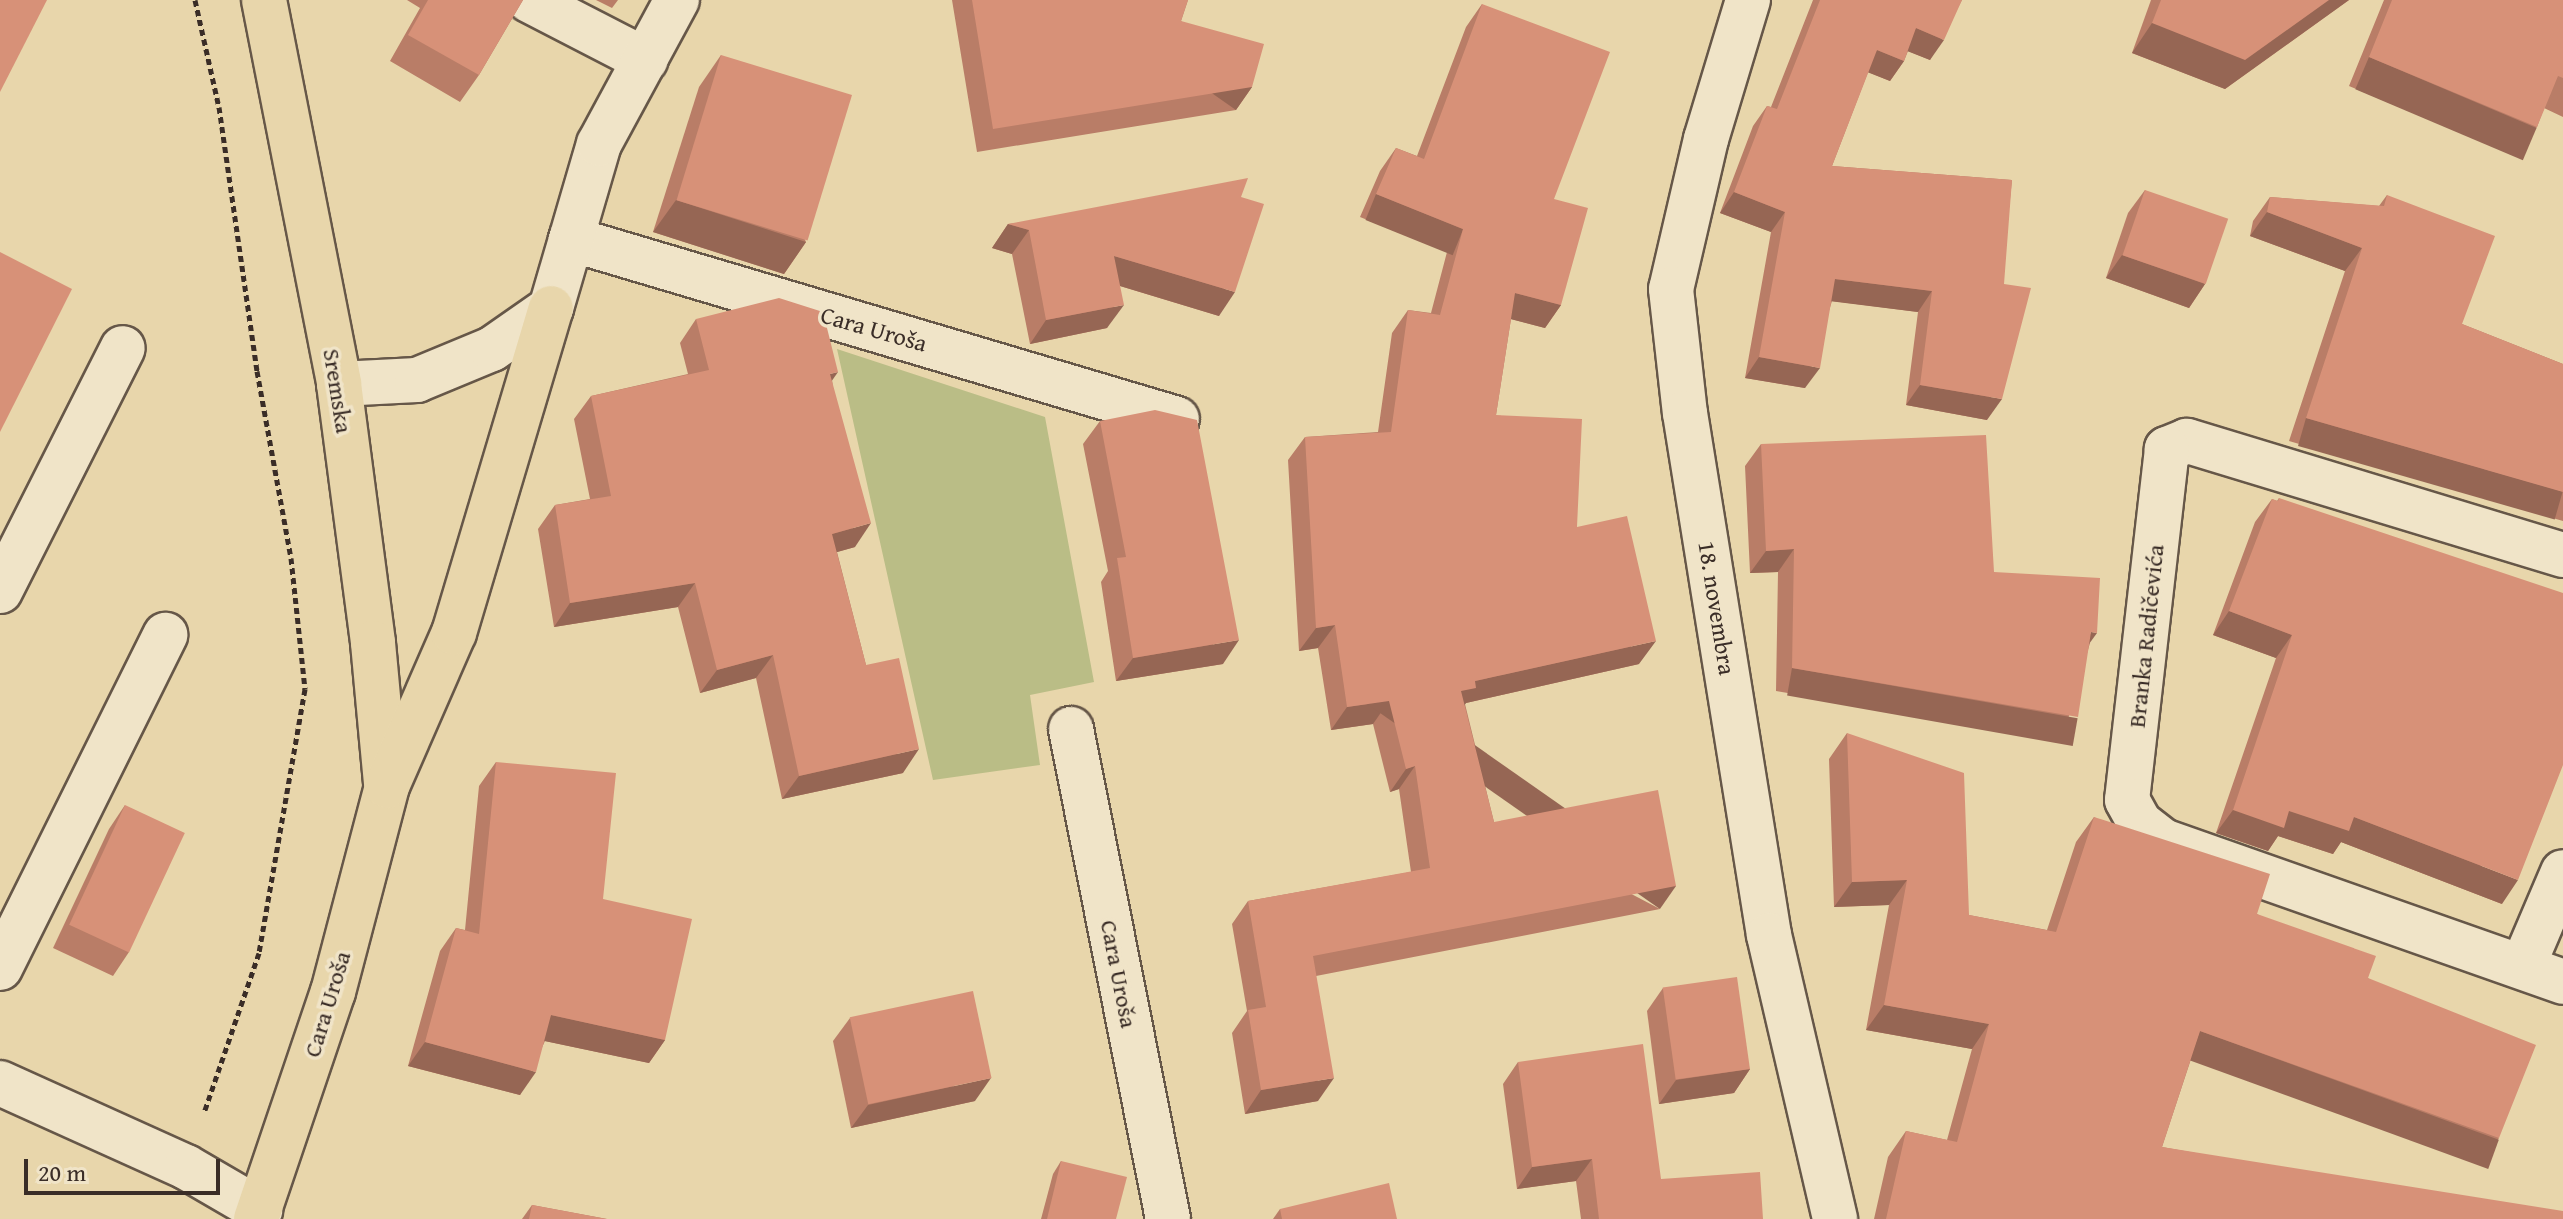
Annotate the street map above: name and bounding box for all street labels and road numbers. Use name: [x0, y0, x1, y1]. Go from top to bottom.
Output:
street label: Cara Uroša: [818, 300, 930, 358]
street label: Sremska: [317, 347, 359, 435]
street label: 18. novembra: [1692, 539, 1742, 677]
street label: Branka Radičevića: [2122, 543, 2170, 729]
street label: Cara Uroša: [1094, 918, 1144, 1030]
street label: Cara Uroša: [297, 948, 357, 1060]

